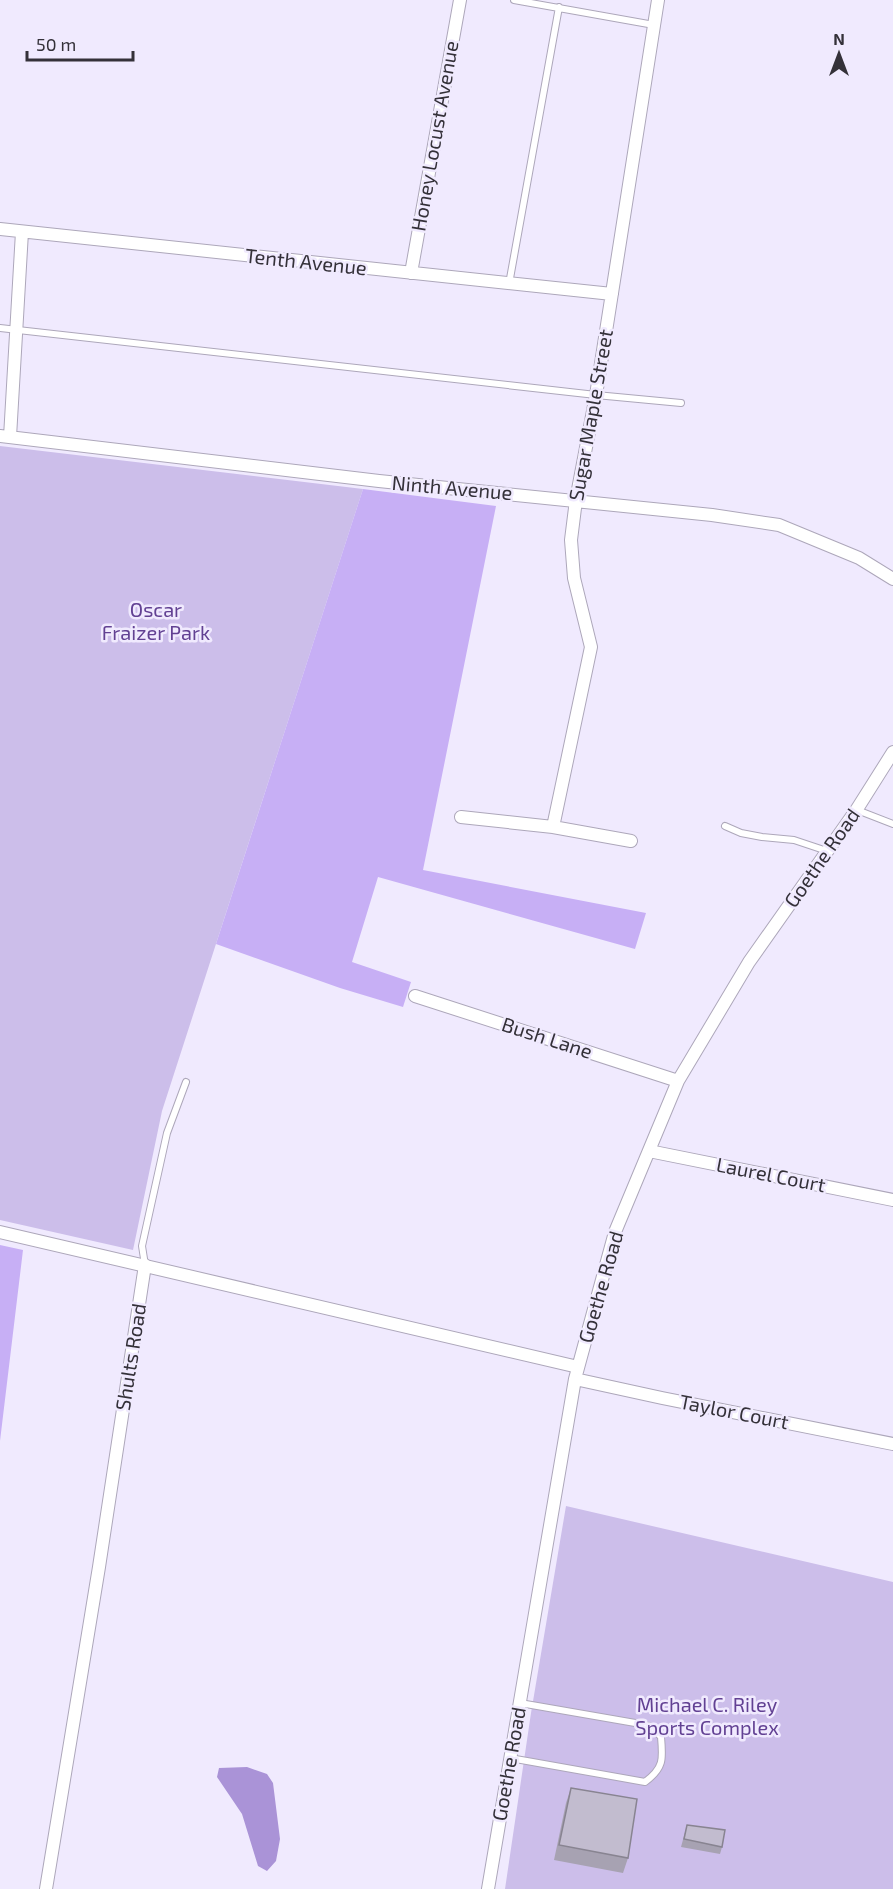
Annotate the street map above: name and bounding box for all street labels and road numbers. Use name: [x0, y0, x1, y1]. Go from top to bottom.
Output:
street label: Honey Locust Avenue: [405, 39, 463, 233]
street label: Tenth Avenue: [244, 243, 368, 279]
street label: Sugar Maple Street: [563, 327, 617, 502]
street label: Ninth Avenue: [391, 470, 513, 504]
street label: Goethe Road: [778, 803, 864, 911]
street label: Bush Lane: [499, 1011, 596, 1063]
street label: Laurel Court: [714, 1152, 828, 1196]
street label: Goethe Road: [573, 1228, 627, 1345]
street label: Shults Road: [110, 1301, 150, 1412]
street label: Taylor Court: [678, 1389, 791, 1433]
street label: Goethe Road: [486, 1705, 530, 1823]

